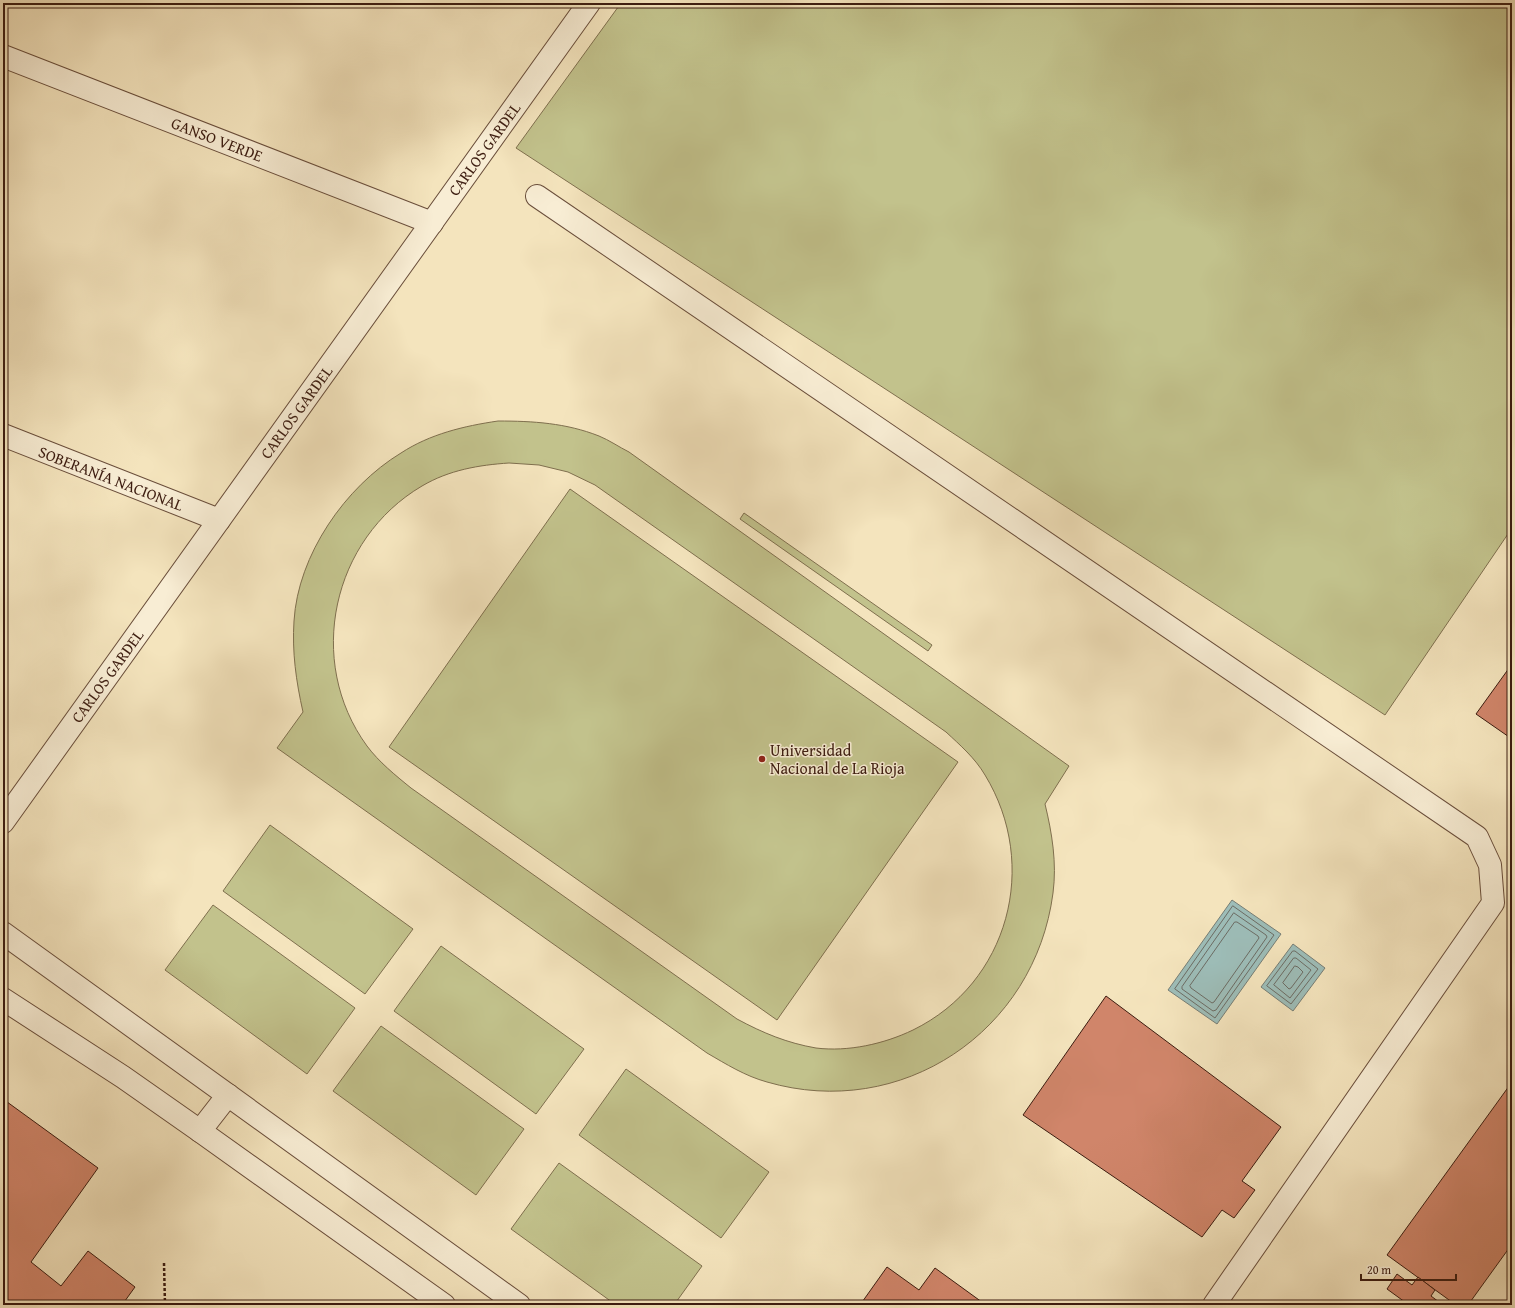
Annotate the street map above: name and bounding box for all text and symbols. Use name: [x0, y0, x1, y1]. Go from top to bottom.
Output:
street label: CARLOS GARDEL: [442, 97, 526, 201]
street label: GANSO VERDE: [168, 111, 266, 167]
street label: CARLOS GARDEL: [254, 360, 338, 464]
street label: SOBERANÍA NACIONAL: [35, 439, 187, 517]
street label: CARLOS GARDEL: [65, 624, 149, 728]
place label: Universidad Nacional de La Rioja: [770, 738, 905, 780]
marker: Universidad Nacional de La Rioja: [757, 754, 767, 764]
scale bar: [1361, 1256, 1456, 1282]
text: 20 m: [1367, 1261, 1391, 1278]

